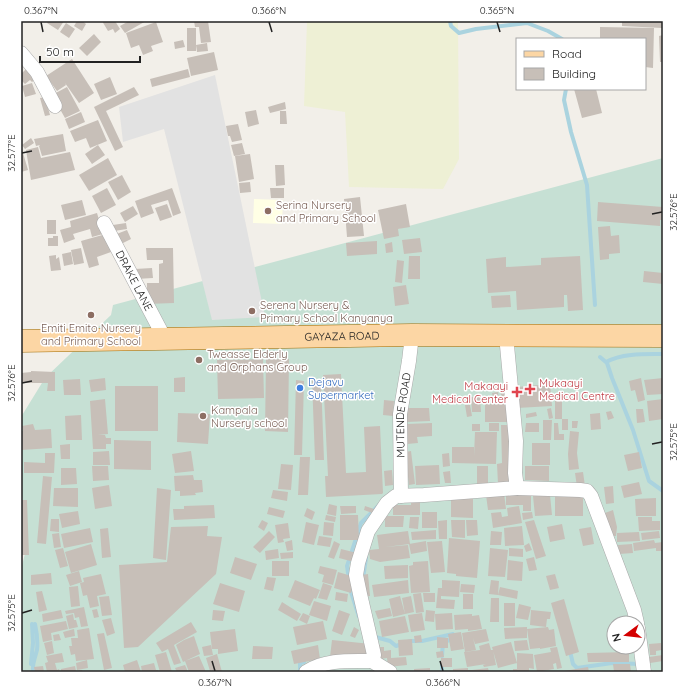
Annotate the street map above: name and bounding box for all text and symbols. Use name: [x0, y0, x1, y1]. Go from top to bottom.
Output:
text: 0.367°N: [24, 4, 58, 17]
text: 0.366°N: [252, 4, 286, 17]
text: 0.365°N: [480, 4, 514, 17]
scale bar: [40, 38, 140, 64]
legend: [516, 38, 646, 90]
text: 50 m: [46, 44, 74, 59]
text: Road: [552, 46, 582, 61]
text: Building: [552, 66, 596, 81]
text: 32.577°E: [5, 134, 18, 172]
text: 32.576°E: [667, 193, 680, 231]
place label: Serina Nursery and Primary School: [276, 198, 376, 225]
marker: Serina Nursery and Primary School: [263, 206, 273, 216]
street label: DRAKE LANE: [113, 248, 156, 313]
place label: Serena Nursery & Primary School Kanyanya: [260, 298, 393, 325]
marker: Serena Nursery & Primary School Kanyanya: [247, 306, 257, 316]
marker: Emiti Emito Nursery and Primary School: [86, 310, 96, 320]
place label: Emiti Emito Nursery and Primary School: [41, 321, 141, 348]
street label: GAYAZA ROAD: [304, 328, 380, 344]
place label: Tweasse Elderly and Orphans Group: [207, 347, 308, 374]
marker: Tweasse Elderly and Orphans Group: [194, 355, 204, 365]
text: 32.576°E: [5, 364, 18, 402]
street label: MUTENDE ROAD: [393, 371, 414, 458]
place label: Dejavu Supermarket: [308, 375, 374, 402]
place label: Mukaayi Medical Centre: [539, 376, 615, 403]
place label: Makaayi Medical Center: [432, 379, 509, 406]
marker: Dejavu Supermarket: [295, 383, 305, 393]
marker: Mukaayi Medical Centre: [524, 383, 536, 395]
marker: Makaayi Medical Center: [511, 386, 523, 398]
place label: Kampala Nursery school: [211, 403, 287, 430]
marker: Kampala Nursery school: [198, 411, 208, 421]
text: 32.575°E: [667, 423, 680, 461]
text: 32.575°E: [5, 594, 18, 632]
north arrow: [606, 615, 646, 655]
text: N: [609, 632, 624, 643]
text: 0.367°N: [198, 676, 232, 689]
text: 0.366°N: [426, 676, 460, 689]

